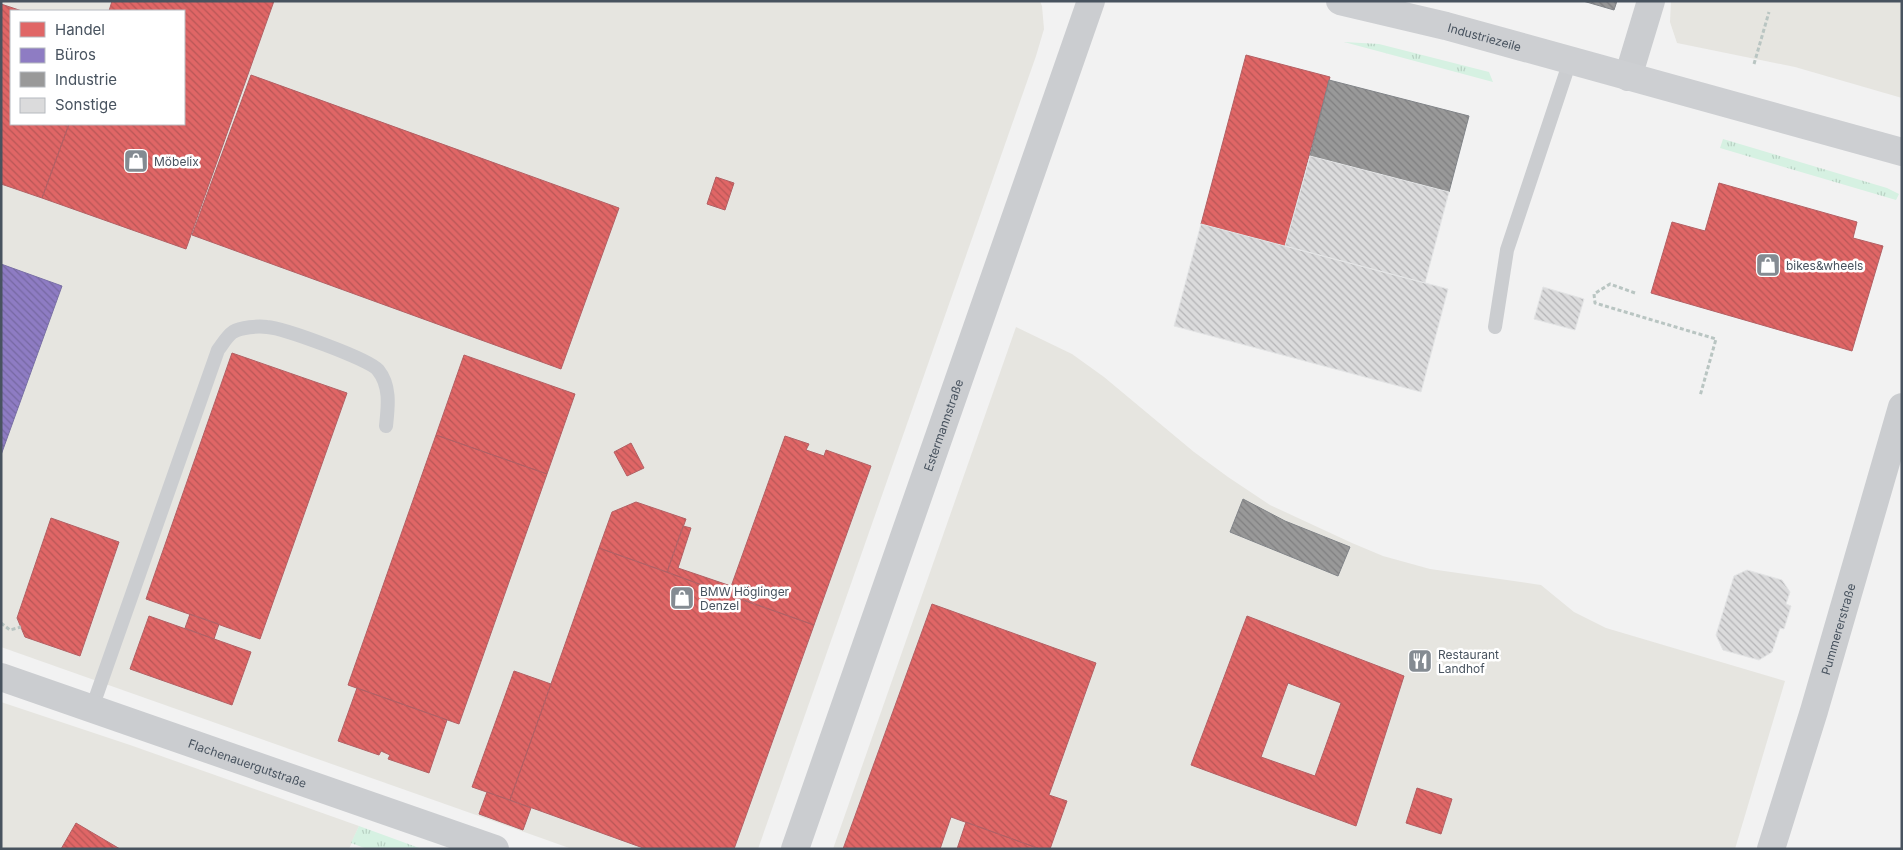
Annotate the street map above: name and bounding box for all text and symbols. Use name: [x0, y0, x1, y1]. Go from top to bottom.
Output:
legend: [10, 10, 185, 125]
street label: Industriezeile: [1446, 19, 1523, 54]
text: Handel: [55, 20, 105, 39]
text: Büros: [55, 45, 96, 64]
text: Industrie: [55, 70, 117, 89]
text: Sonstige: [55, 95, 117, 114]
shop icon: Möbelix: [123, 148, 149, 174]
place label: Möbelix: [154, 154, 199, 169]
shop icon: bikes&wheels: [1755, 252, 1781, 278]
place label: bikes&wheels: [1786, 258, 1863, 273]
street label: Estermannstraße: [920, 377, 966, 473]
street label: Pummererstraße: [1817, 581, 1858, 676]
place label: BMW Höglinger Denzel: [700, 584, 790, 613]
shop icon: BMW Höglinger Denzel: [669, 585, 695, 611]
place label: Restaurant Landhof: [1438, 647, 1499, 676]
restaurant icon: Restaurant Landhof: [1407, 648, 1433, 674]
street label: Flachenauergutstraße: [186, 735, 309, 790]

